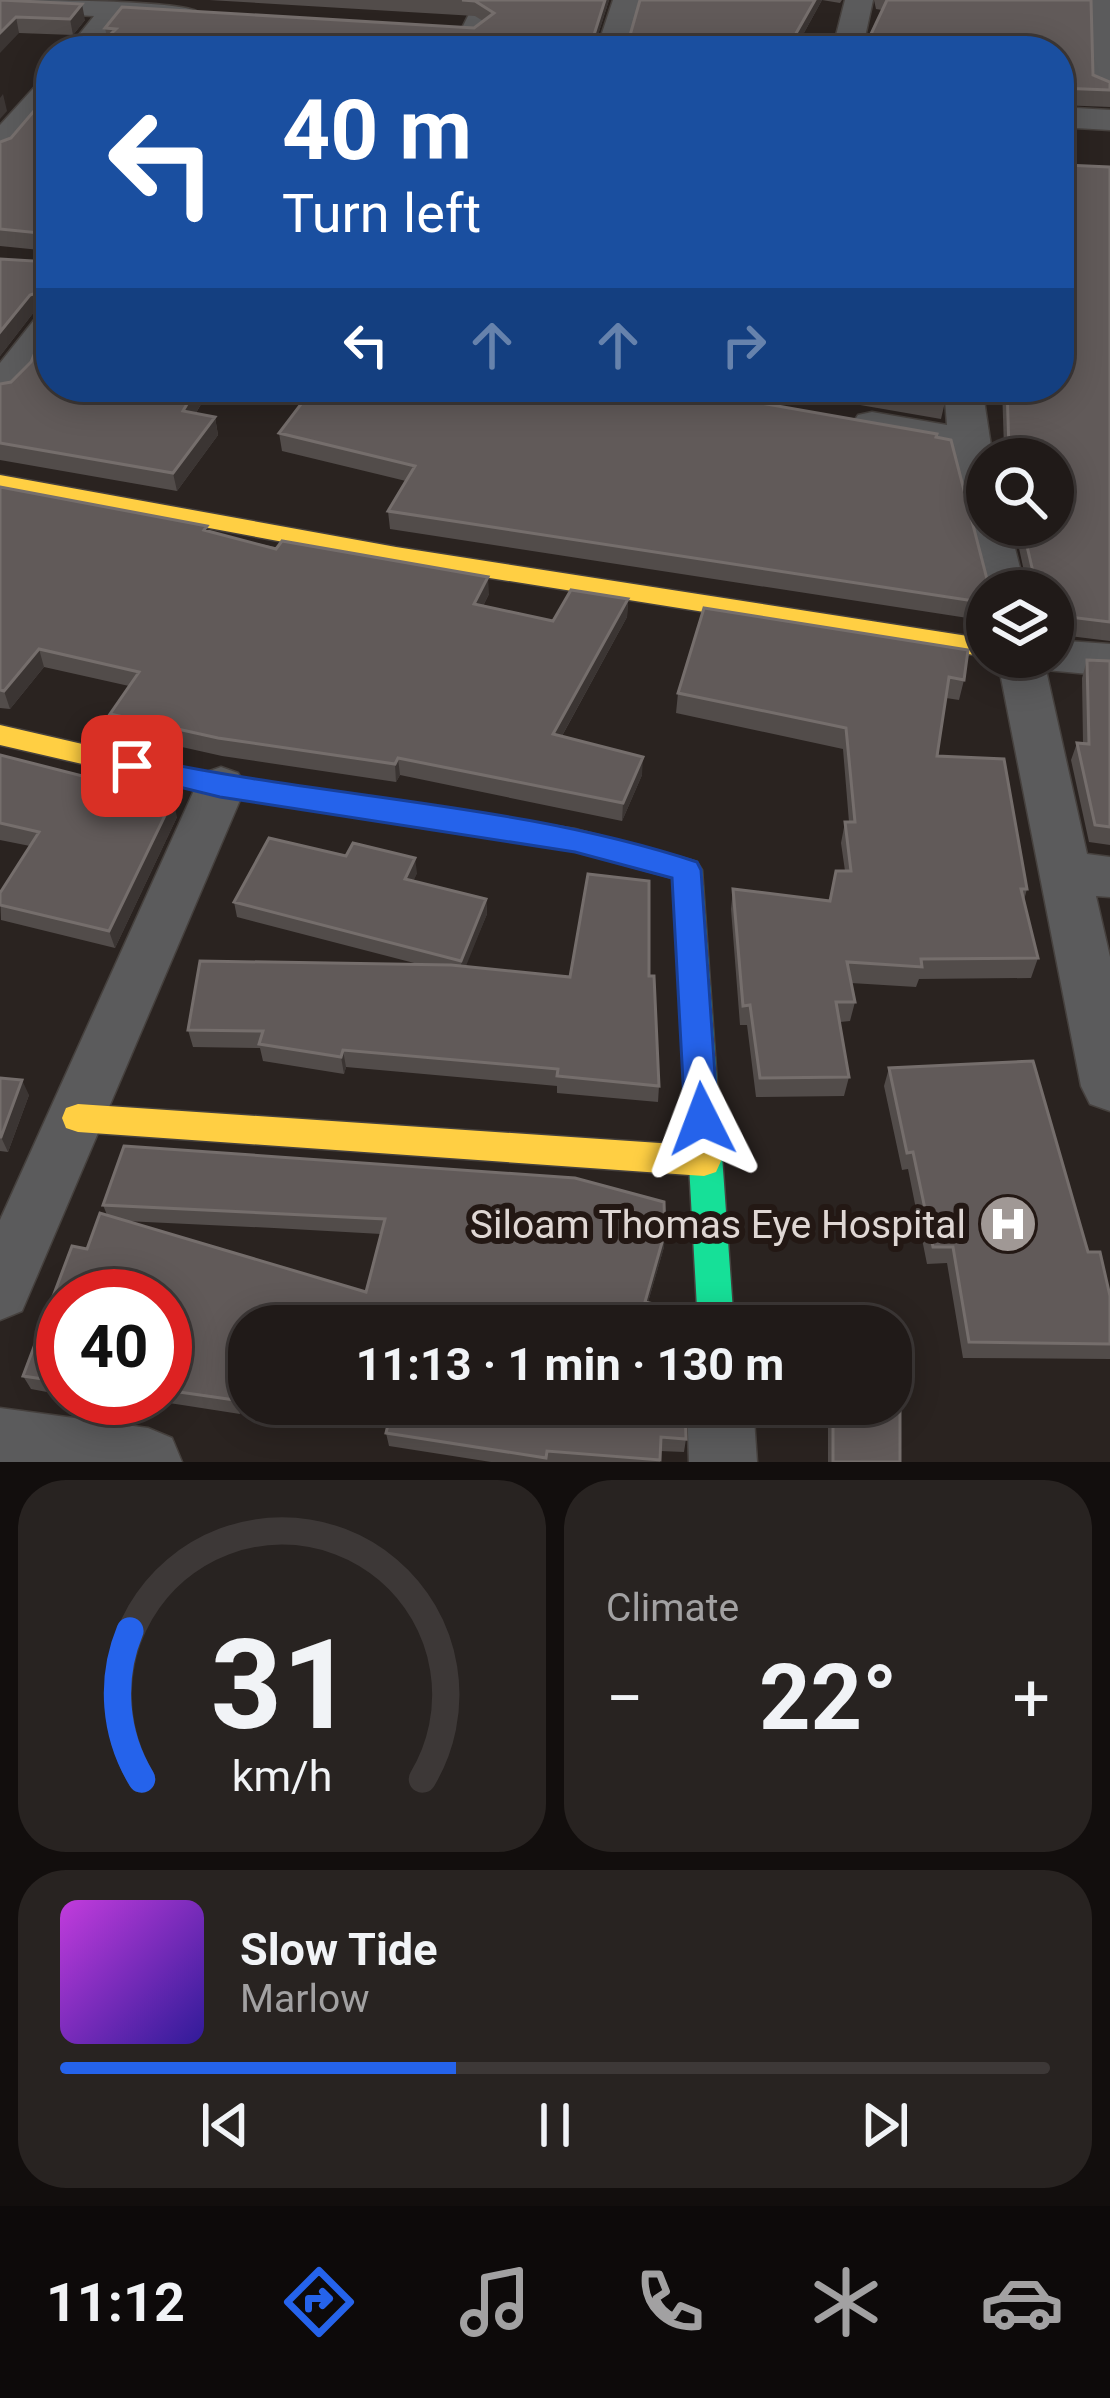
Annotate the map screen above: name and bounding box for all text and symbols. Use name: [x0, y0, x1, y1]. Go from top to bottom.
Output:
text: 40 m: [282, 81, 472, 180]
icon: left: [84, 84, 240, 240]
text: Turn left: [282, 182, 481, 245]
icon: left: [333, 312, 399, 378]
icon: ahead: [459, 312, 525, 378]
icon: ahead: [585, 312, 651, 378]
icon: right: [711, 312, 777, 378]
map controls: [966, 438, 1074, 678]
button: search: [966, 438, 1074, 546]
button: layers: [966, 570, 1074, 678]
pin: [81, 715, 183, 817]
icon: arrive: [99, 733, 165, 799]
position arrow: [639, 1056, 765, 1182]
hospital icon: Siloam Thomas Eye Hospital: [977, 1193, 1039, 1255]
place label: Siloam Thomas Eye Hospital: [470, 1202, 966, 1248]
speed limit sign: 40: [36, 1269, 192, 1425]
text: 11:13 · 1 min · 130 m: [356, 1338, 784, 1391]
text: Climate: [606, 1585, 739, 1631]
text: 31: [210, 1612, 354, 1758]
text: 22°: [759, 1646, 897, 1751]
text: −: [606, 1660, 644, 1737]
text: +: [1013, 1660, 1050, 1737]
text: km/h: [232, 1751, 332, 1801]
text: Slow Tide: [240, 1923, 438, 1976]
text: Marlow: [240, 1976, 370, 2022]
icon: previous: [192, 2092, 258, 2158]
icon: pause: [522, 2092, 588, 2158]
icon: next: [852, 2092, 918, 2158]
icon: directions: [277, 2260, 361, 2344]
icon: music: [453, 2260, 537, 2344]
icon: phone: [628, 2260, 712, 2344]
icon: climate: [804, 2260, 888, 2344]
icon: car: [980, 2260, 1064, 2344]
text: 11:12: [46, 2271, 185, 2334]

